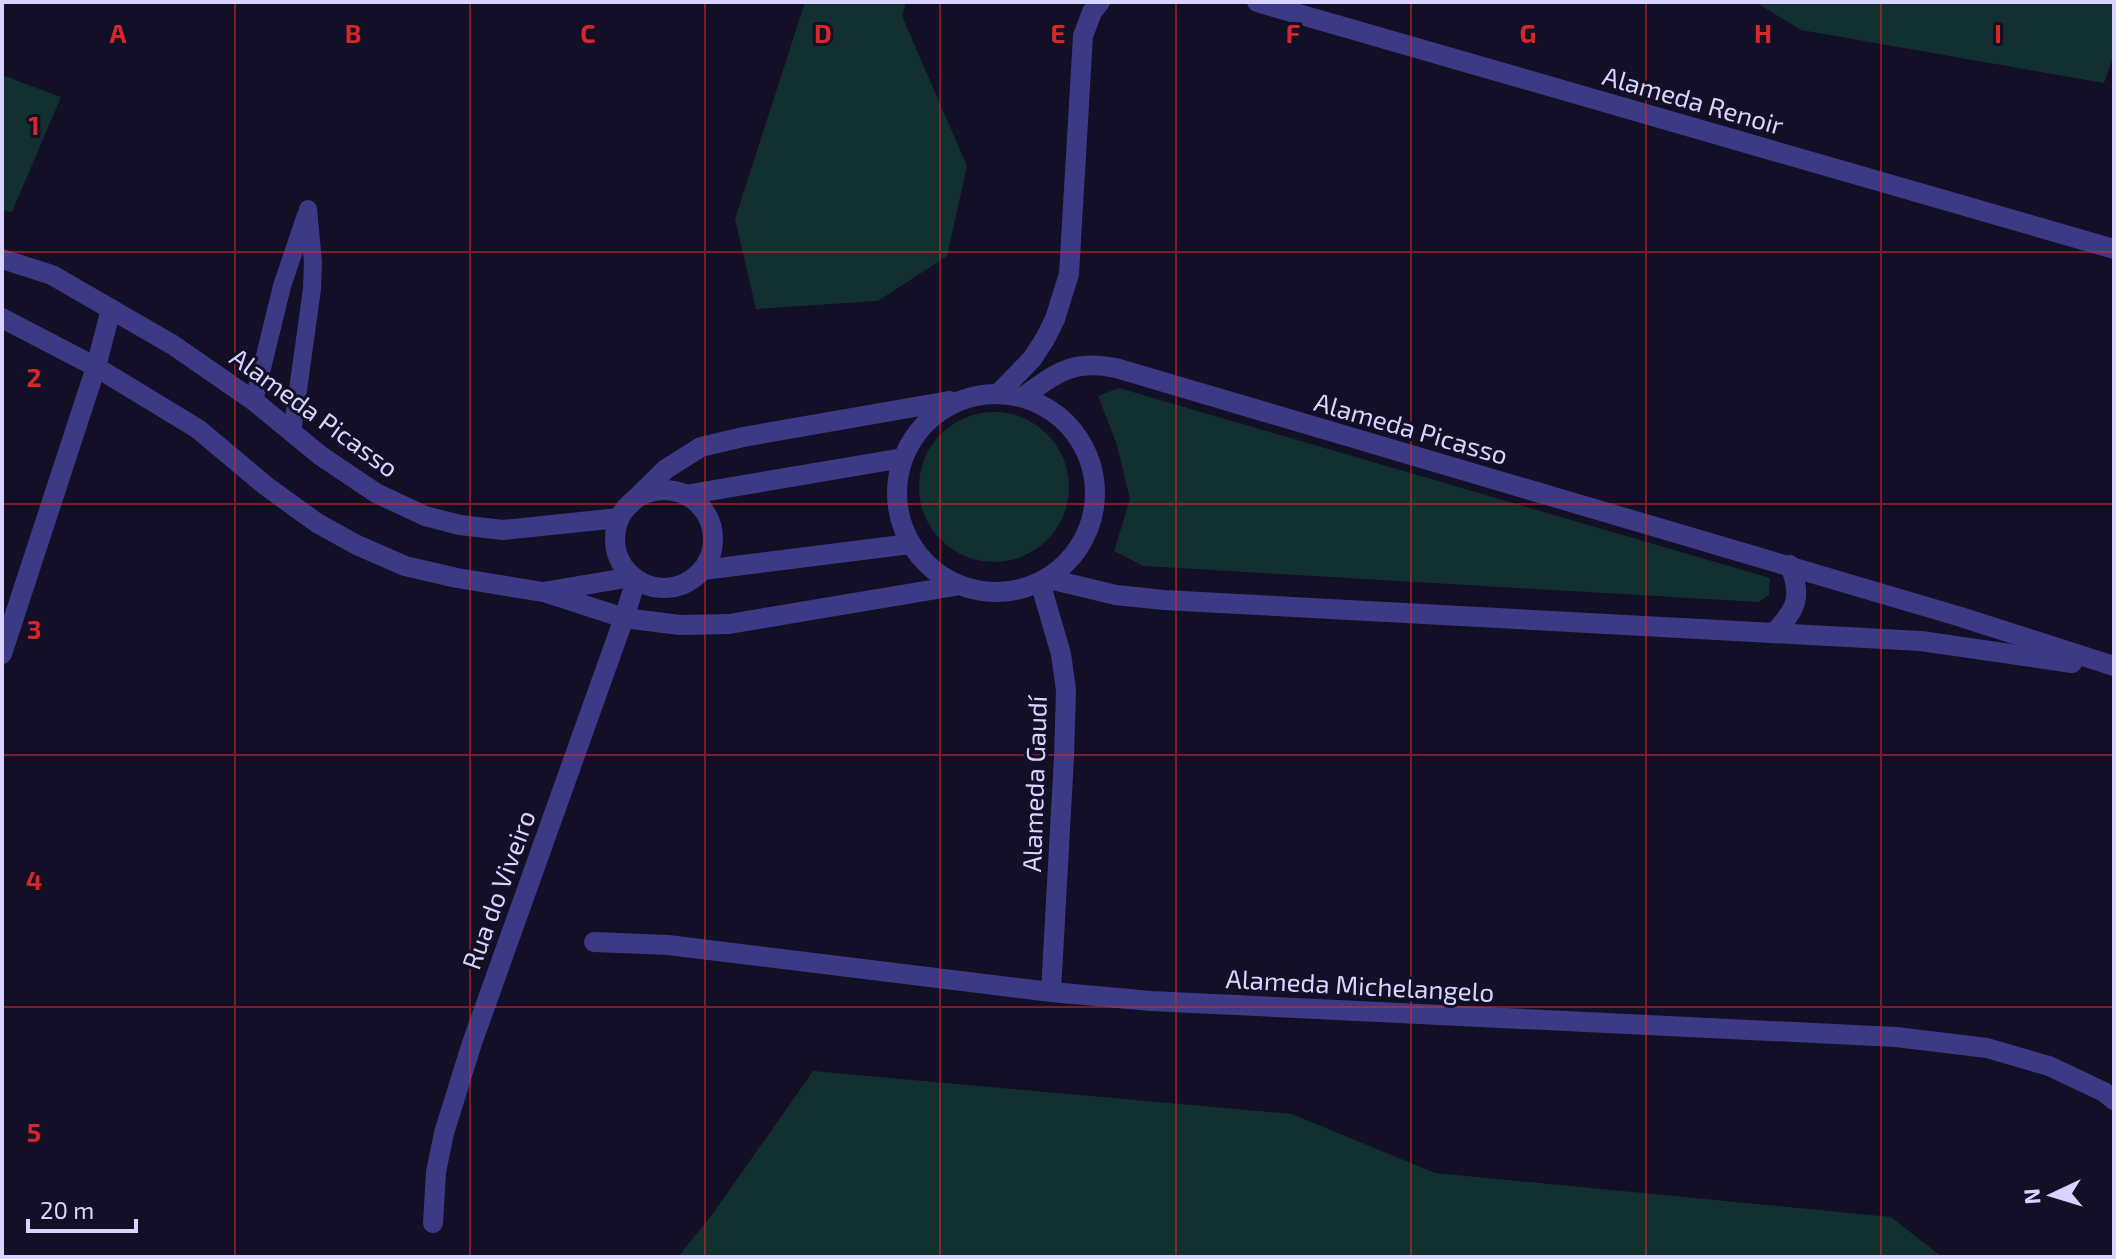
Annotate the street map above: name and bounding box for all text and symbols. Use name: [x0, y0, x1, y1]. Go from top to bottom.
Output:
text: A: [110, 17, 127, 48]
text: B: [345, 17, 361, 48]
text: C: [580, 17, 596, 48]
text: D: [814, 17, 832, 48]
text: E: [1050, 17, 1066, 48]
text: F: [1286, 17, 1300, 48]
text: G: [1520, 17, 1536, 48]
text: H: [1754, 17, 1772, 48]
text: I: [1994, 17, 2002, 48]
street label: Alameda Renoir: [1599, 59, 1787, 140]
text: 1: [28, 109, 40, 140]
street label: Alameda Picasso: [225, 341, 405, 483]
text: 2: [26, 361, 42, 392]
street label: Alameda Picasso: [1311, 385, 1512, 470]
text: 3: [27, 613, 41, 644]
street label: Alameda Gaudí: [1015, 694, 1052, 873]
street label: Rua do Viveiro: [454, 806, 541, 973]
text: 4: [26, 864, 42, 895]
street label: Alameda Michelangelo: [1225, 962, 1495, 1007]
text: 5: [27, 1116, 41, 1147]
north arrow: [2012, 1155, 2092, 1235]
scale bar: [28, 1183, 136, 1233]
text: N: [2018, 1188, 2045, 1205]
text: 20 m: [40, 1195, 94, 1224]

